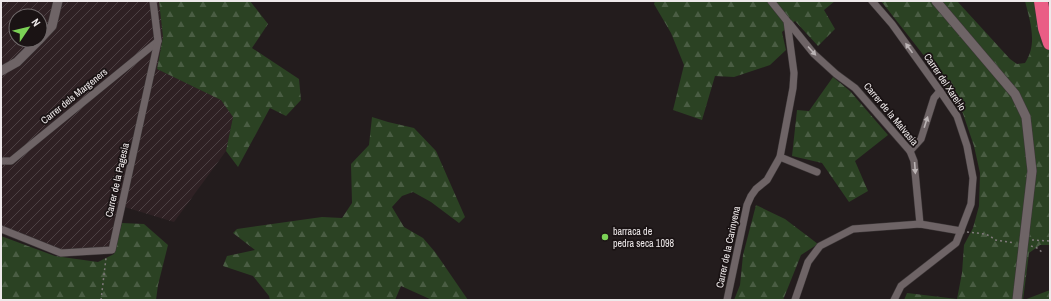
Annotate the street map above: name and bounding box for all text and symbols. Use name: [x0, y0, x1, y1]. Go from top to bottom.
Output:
north arrow: [8, 8, 48, 48]
text: N: [29, 16, 44, 29]
one-way arrow: [905, 43, 913, 53]
one-way arrow: [807, 47, 816, 56]
street label: Carrer del Xarel·lo: [921, 51, 969, 114]
street label: Carrer dels Margeners: [38, 65, 110, 127]
street label: Carrer de la Malvasia: [861, 80, 921, 149]
one-way arrow: [924, 115, 930, 127]
street label: Carrer de la Pagesia: [102, 141, 132, 218]
one-way arrow: [911, 162, 918, 174]
street label: Carrer de la Carinyena: [713, 204, 743, 289]
place label: barraca de pedra seca 1098: [613, 225, 675, 250]
marker: barraca de pedra seca 1098: [600, 232, 610, 242]

